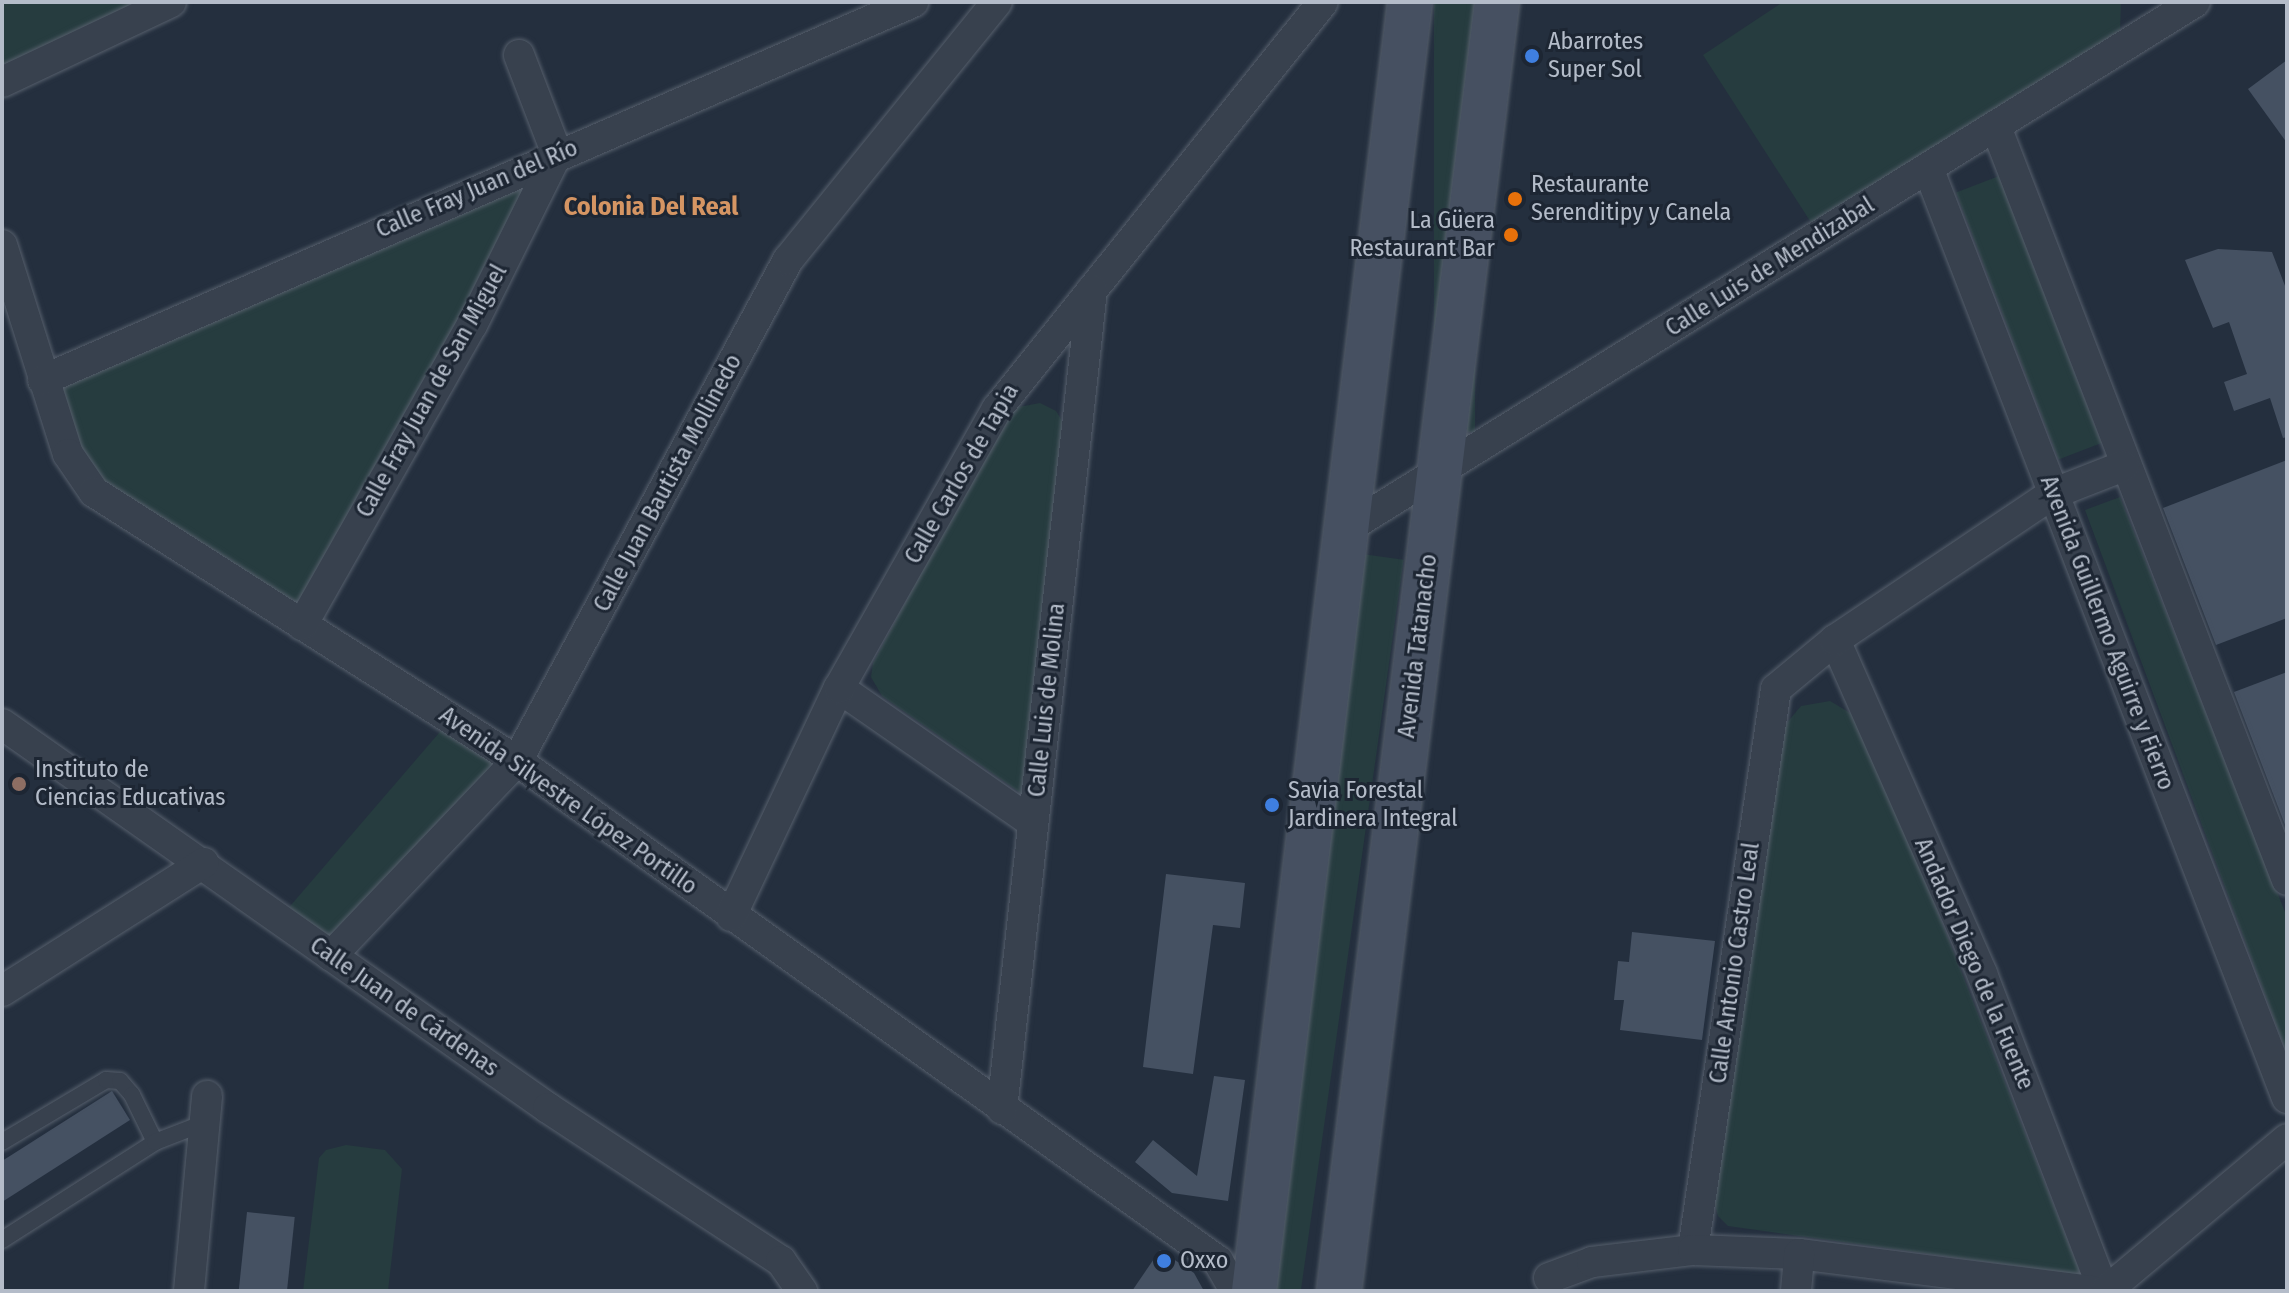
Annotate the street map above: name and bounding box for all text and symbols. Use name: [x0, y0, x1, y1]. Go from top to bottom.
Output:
place label: Abarrotes Super Sol: [1548, 28, 1643, 84]
marker: Abarrotes Super Sol: [1523, 47, 1541, 65]
street label: Calle Fray Juan del Río: [372, 134, 582, 244]
place label: Restaurante Serenditipy y Canela: [1531, 171, 1731, 227]
marker: Restaurante Serenditipy y Canela: [1506, 190, 1524, 208]
district label: Colonia Del Real: [564, 191, 738, 223]
street label: Calle Luis de Mendizabal: [1660, 191, 1880, 343]
place label: La Güera Restaurant Bar: [1349, 207, 1495, 263]
marker: La Güera Restaurant Bar: [1502, 226, 1520, 244]
street label: Calle Fray Juan de San Miguel: [350, 259, 514, 523]
street label: Calle Juan Bautista Mollinedo: [588, 349, 748, 617]
street label: Calle Carlos de Tapia: [899, 379, 1025, 569]
street label: Avenida Guillermo Aguirre y Fierro: [2034, 472, 2180, 794]
street label: Avenida Tatanacho: [1392, 552, 1444, 740]
street label: Calle Luis de Molina: [1022, 601, 1072, 799]
street label: Avenida Silvestre López Portillo: [434, 701, 702, 901]
place label: Instituto de Ciencias Educativas: [35, 756, 226, 812]
marker: Instituto de Ciencias Educativas: [10, 775, 28, 793]
place label: Savia Forestal Jardinera Integral: [1288, 777, 1458, 833]
marker: Savia Forestal Jardinera Integral: [1263, 796, 1281, 814]
street label: Andador Diego de la Fuente: [1908, 834, 2040, 1094]
street label: Calle Antonio Castro Leal: [1704, 841, 1766, 1085]
street label: Calle Juan de Cárdenas: [304, 931, 504, 1083]
place label: Oxxo: [1180, 1247, 1228, 1275]
marker: Oxxo: [1155, 1252, 1173, 1270]

